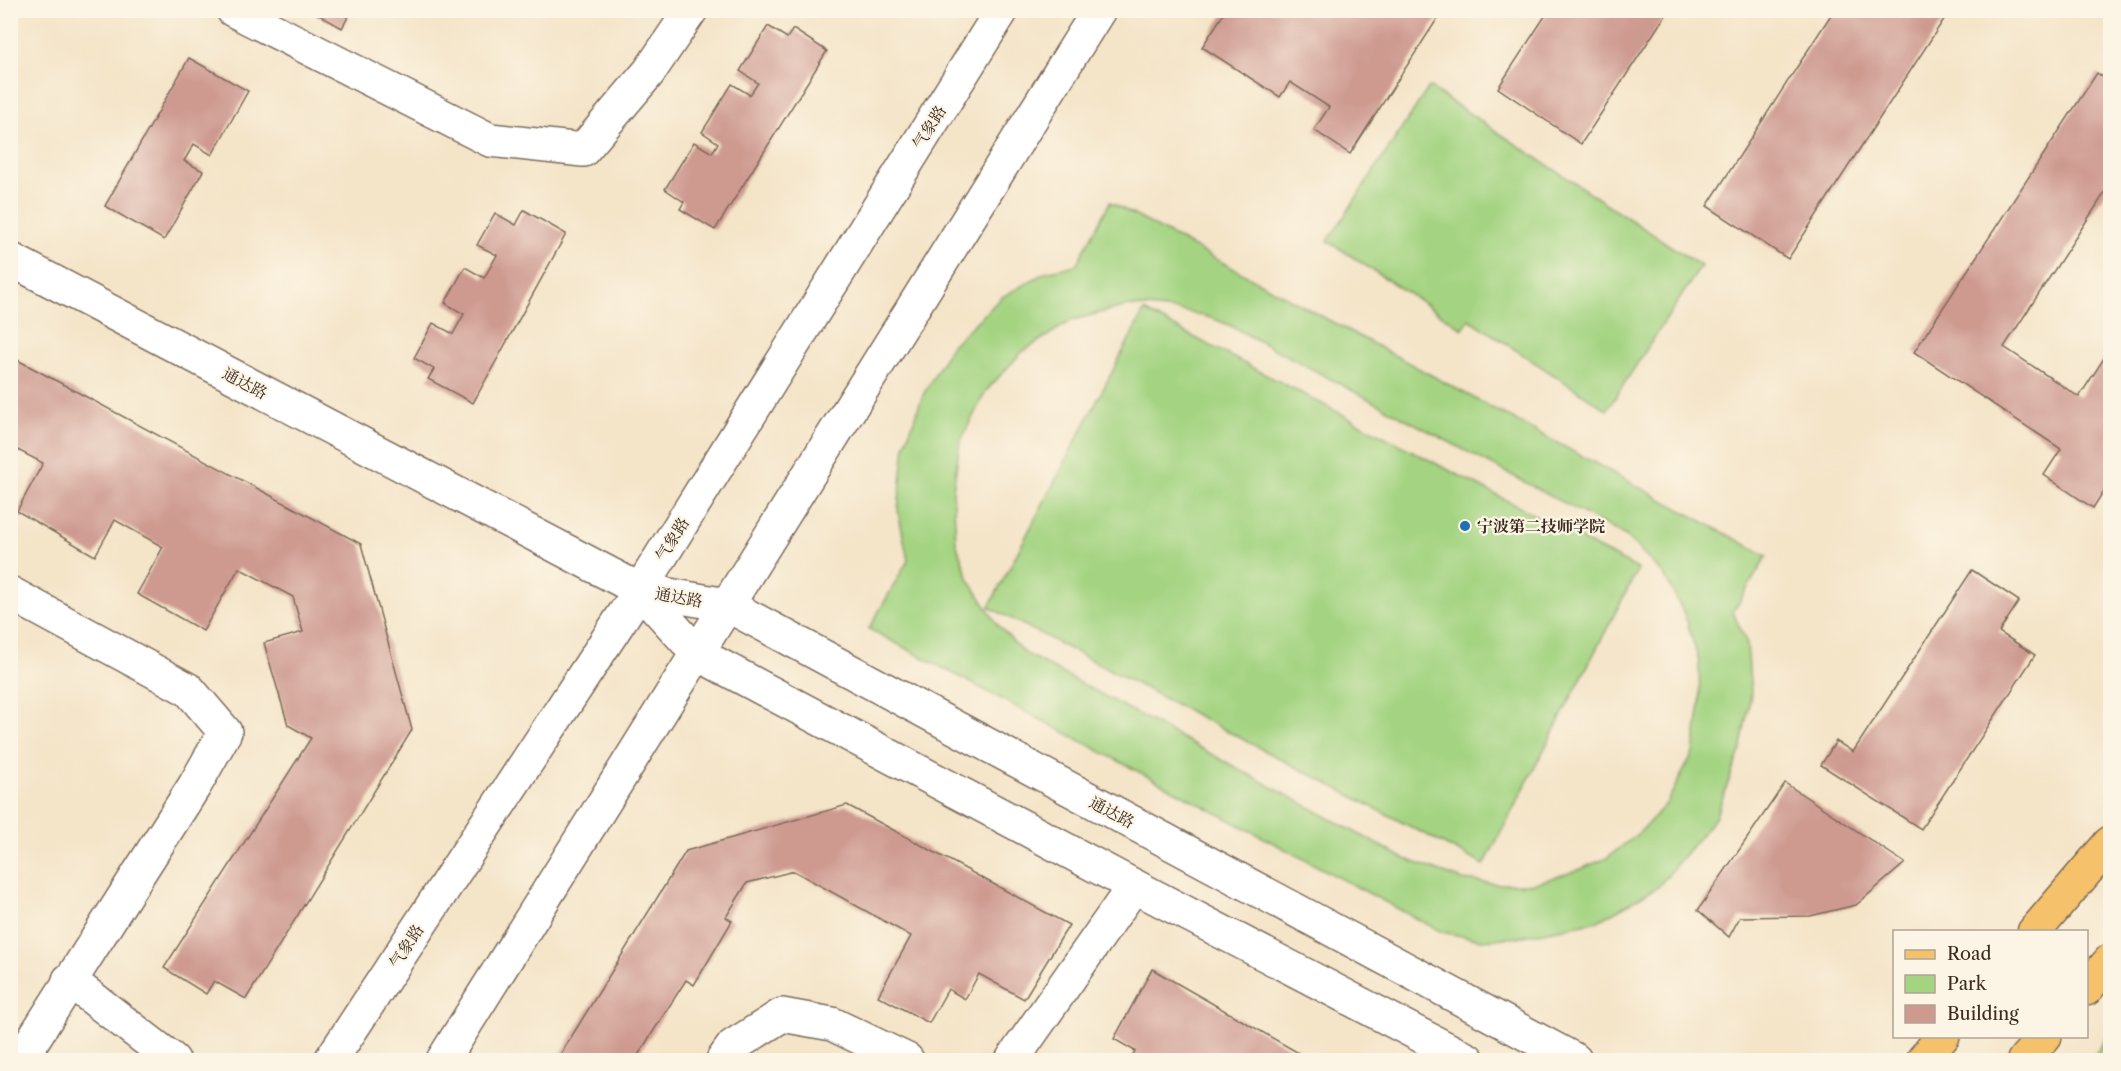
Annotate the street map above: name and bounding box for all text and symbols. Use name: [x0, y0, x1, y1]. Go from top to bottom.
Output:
street label: 气象路: [908, 101, 950, 153]
street label: 通达路: [219, 363, 271, 403]
street label: 气象路: [651, 513, 693, 565]
place label: 宁波第二技师学院: [1477, 516, 1605, 536]
marker: 宁波第二技师学院: [1458, 519, 1472, 533]
street label: 通达路: [654, 583, 704, 611]
street label: 通达路: [1086, 792, 1138, 832]
street label: 气象路: [385, 920, 427, 972]
legend: [1893, 930, 2088, 1038]
text: Road: [1947, 943, 1992, 965]
text: Park: [1947, 973, 1988, 995]
text: Building: [1947, 1003, 2019, 1025]

